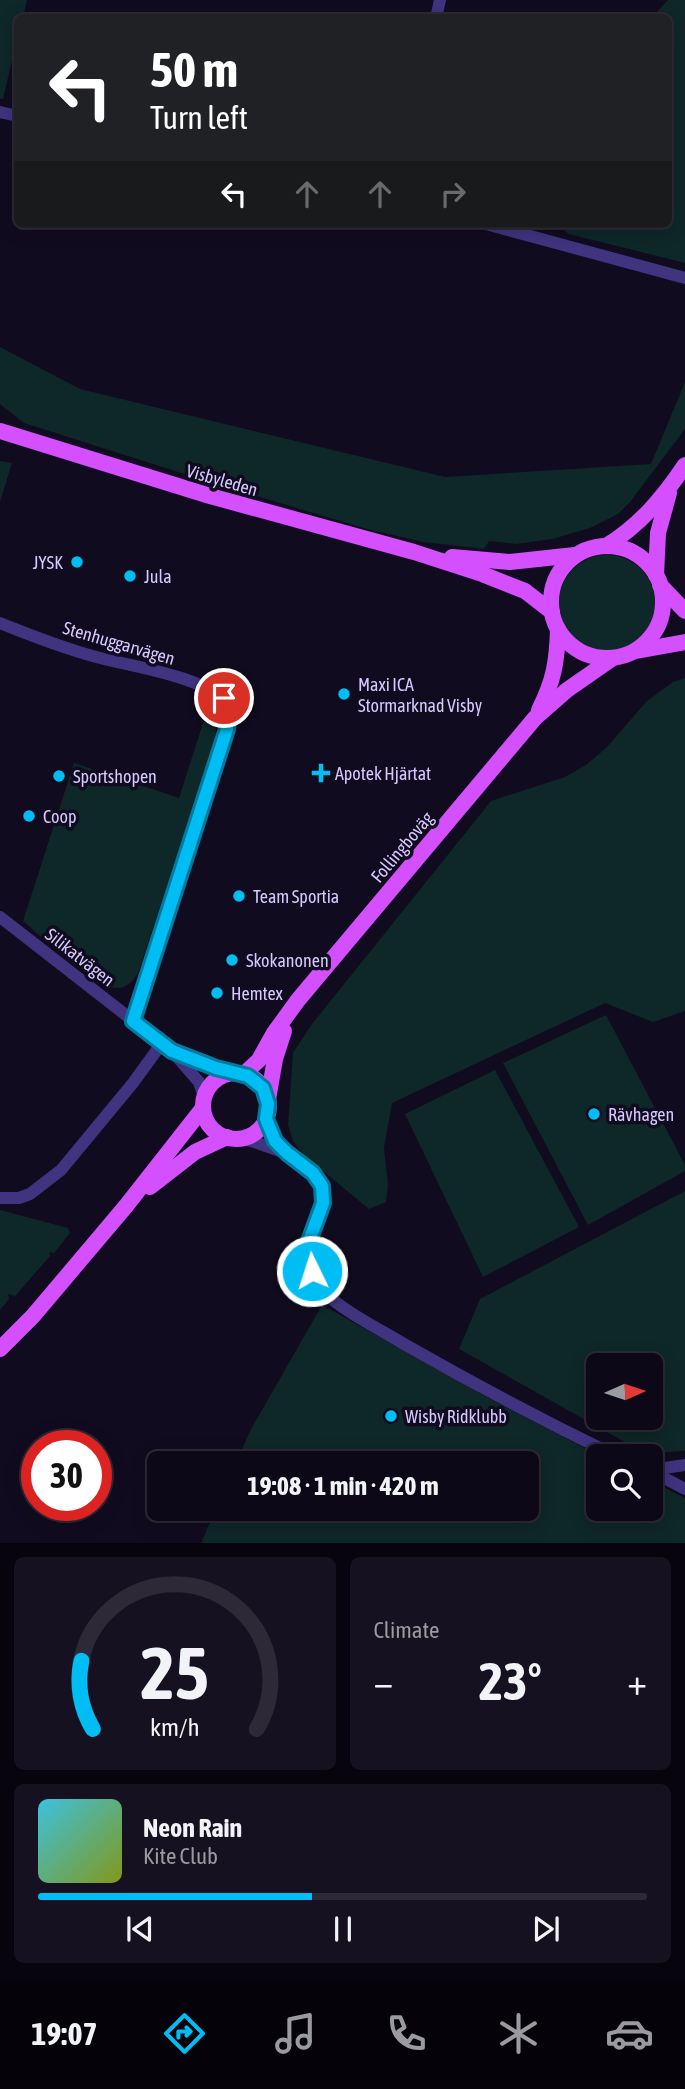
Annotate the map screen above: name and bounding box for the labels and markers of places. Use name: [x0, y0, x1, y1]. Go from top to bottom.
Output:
place label: JYSK: [33, 552, 63, 573]
marker: JYSK: [69, 554, 85, 570]
place label: Jula: [144, 566, 172, 587]
marker: Jula: [122, 568, 138, 584]
pin: [194, 668, 254, 728]
place label: Maxi ICA Stormarknad Visby: [358, 674, 482, 716]
marker: Maxi ICA Stormarknad Visby: [336, 686, 352, 702]
place label: Apotek Hjärtat: [335, 763, 431, 784]
marker: Apotek Hjärtat: [313, 765, 329, 781]
place label: Sportshopen: [73, 766, 157, 787]
marker: Sportshopen: [51, 768, 67, 784]
place label: Coop: [43, 806, 77, 827]
marker: Coop: [21, 808, 37, 824]
place label: Team Sportia: [253, 886, 339, 907]
marker: Team Sportia: [231, 888, 247, 904]
place label: Skokanonen: [246, 950, 329, 971]
marker: Skokanonen: [224, 952, 240, 968]
place label: Hemtex: [231, 983, 283, 1004]
marker: Hemtex: [209, 985, 225, 1001]
place label: Rävhagen: [608, 1104, 674, 1125]
marker: Rävhagen: [586, 1106, 602, 1122]
place label: Wisby Ridklubb: [405, 1406, 507, 1427]
marker: Wisby Ridklubb: [383, 1408, 399, 1424]

